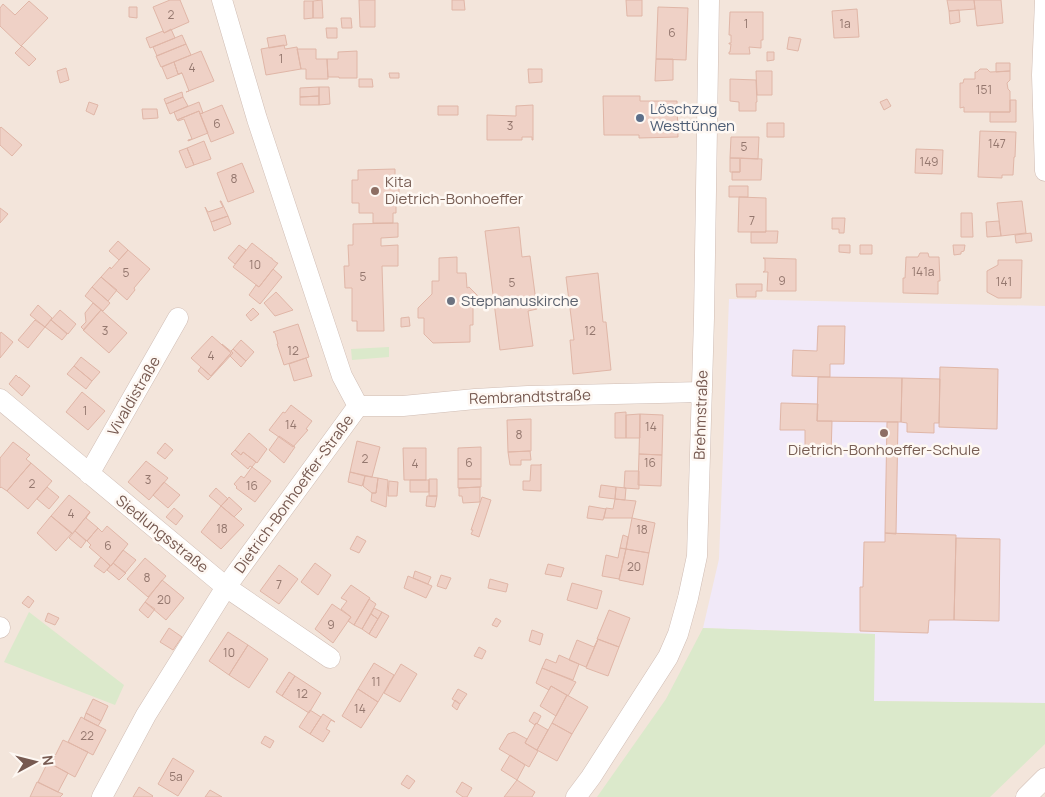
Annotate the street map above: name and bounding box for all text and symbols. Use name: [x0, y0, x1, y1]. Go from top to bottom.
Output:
house number: 2: [168, 6, 175, 23]
house number: 1: [744, 15, 748, 32]
house number: 1a: [839, 15, 851, 32]
house number: 6: [668, 24, 676, 41]
house number: 1: [279, 50, 283, 67]
house number: 4: [188, 59, 196, 76]
house number: 151: [976, 81, 992, 98]
place label: Löschzug Westtünnen: [650, 98, 735, 136]
marker: Löschzug Westtünnen: [634, 112, 646, 124]
house number: 6: [213, 115, 221, 132]
house number: 3: [507, 117, 513, 134]
house number: 147: [988, 135, 1006, 152]
house number: 5: [741, 138, 748, 155]
house number: 149: [919, 153, 939, 170]
house number: 8: [231, 170, 238, 187]
place label: Kita Dietrich-Bonhoeffer: [385, 171, 524, 209]
marker: Kita Dietrich-Bonhoeffer: [369, 185, 381, 197]
house number: 7: [749, 212, 755, 229]
house number: 10: [249, 256, 261, 273]
house number: 141a: [911, 263, 935, 280]
house number: 5: [123, 264, 130, 281]
house number: 5: [360, 268, 367, 285]
house number: 9: [778, 272, 786, 289]
house number: 141: [996, 273, 1012, 290]
house number: 5: [509, 274, 516, 291]
place label: Stephanuskirche: [461, 290, 579, 311]
marker: Stephanuskirche: [445, 295, 457, 307]
house number: 3: [102, 322, 108, 339]
house number: 12: [584, 322, 596, 339]
house number: 12: [287, 342, 299, 359]
house number: 4: [207, 347, 215, 364]
street label: Vivaldistraße: [102, 352, 165, 439]
street label: Brehmstraße: [688, 369, 713, 460]
street label: Rembrandtstraße: [469, 384, 591, 409]
house number: 1: [83, 402, 87, 419]
street label: Dietrich-Bonhoeffer-Straße: [229, 410, 358, 577]
house number: 14: [285, 416, 297, 433]
house number: 14: [645, 418, 657, 435]
house number: 8: [516, 426, 523, 443]
marker: Dietrich-Bonhoeffer-Schule: [878, 427, 890, 439]
place label: Dietrich-Bonhoeffer-Schule: [788, 439, 980, 460]
house number: 2: [362, 450, 369, 467]
house number: 6: [465, 454, 473, 471]
house number: 16: [644, 454, 656, 471]
house number: 4: [411, 455, 419, 472]
house number: 3: [145, 471, 151, 488]
house number: 2: [29, 475, 36, 492]
house number: 16: [246, 477, 258, 494]
street label: Siedlungsstraße: [112, 490, 213, 578]
house number: 4: [67, 505, 75, 522]
house number: 18: [216, 520, 228, 537]
house number: 18: [636, 521, 648, 538]
house number: 6: [104, 537, 112, 554]
house number: 20: [627, 558, 641, 575]
house number: 8: [144, 569, 151, 586]
house number: 7: [276, 576, 282, 593]
house number: 20: [157, 591, 171, 608]
house number: 9: [327, 616, 335, 633]
house number: 10: [223, 644, 235, 661]
house number: 11: [371, 673, 381, 690]
house number: 12: [296, 685, 308, 702]
house number: 14: [354, 700, 366, 717]
house number: 22: [80, 727, 94, 744]
north arrow: [10, 737, 60, 787]
text: N: [38, 754, 58, 767]
house number: 5a: [169, 768, 183, 785]

